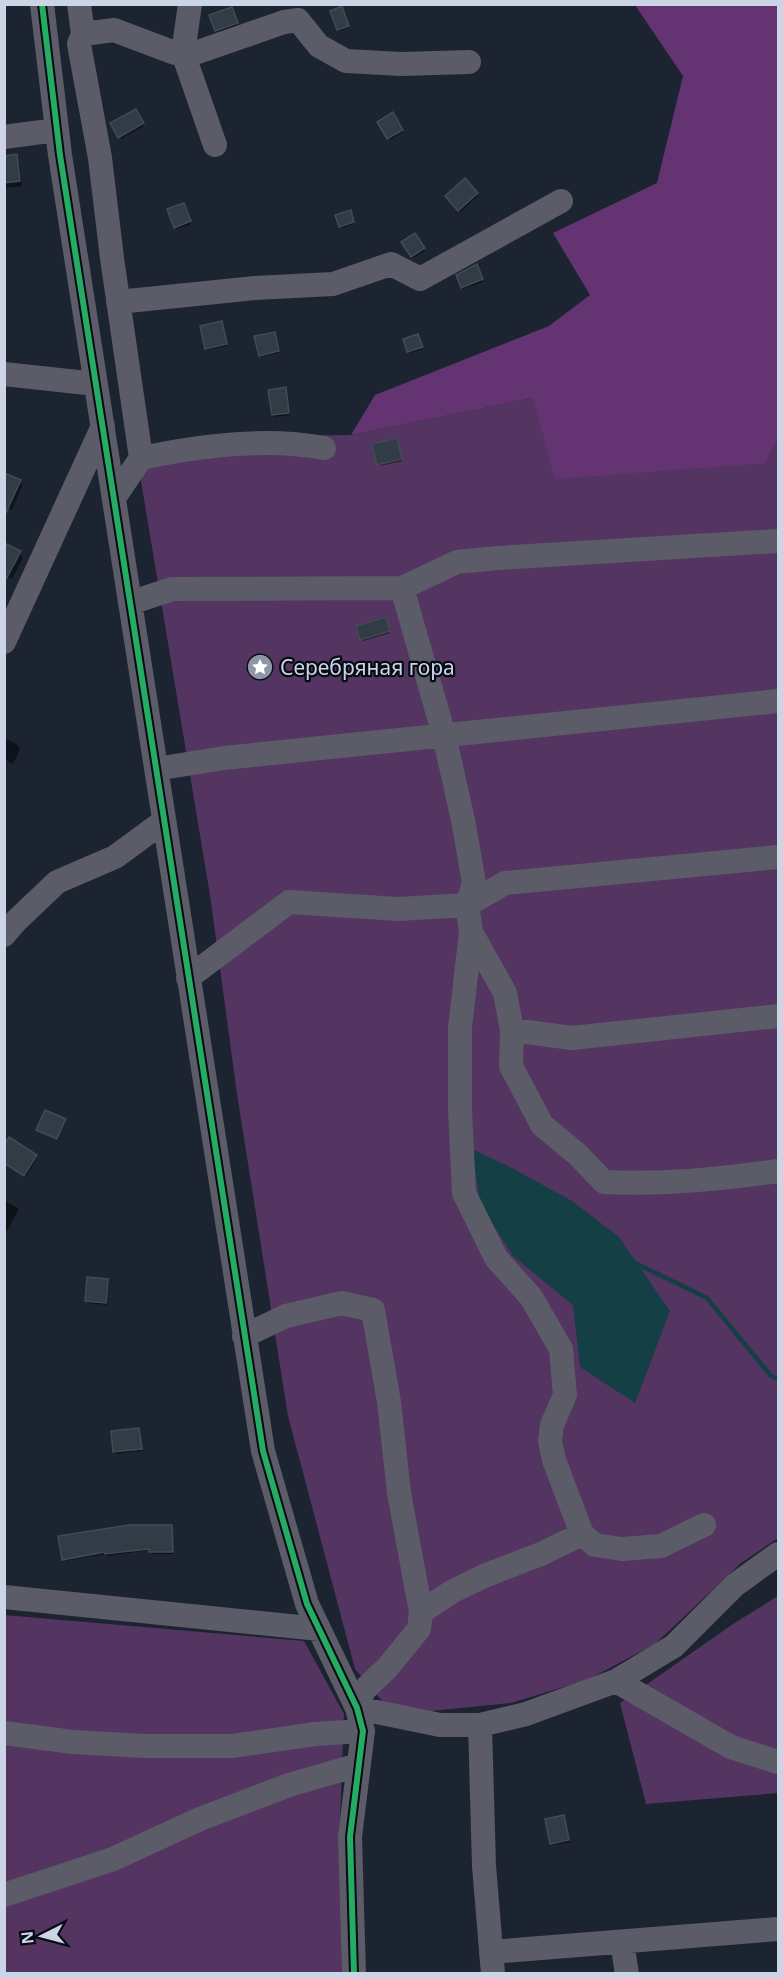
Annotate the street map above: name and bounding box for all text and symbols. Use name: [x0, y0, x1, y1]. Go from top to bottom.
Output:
place icon: Серебряная гора: [245, 652, 275, 682]
place label: Серебряная гора: [280, 653, 455, 681]
north arrow: [12, 1906, 72, 1966]
text: N: [15, 1930, 39, 1945]

